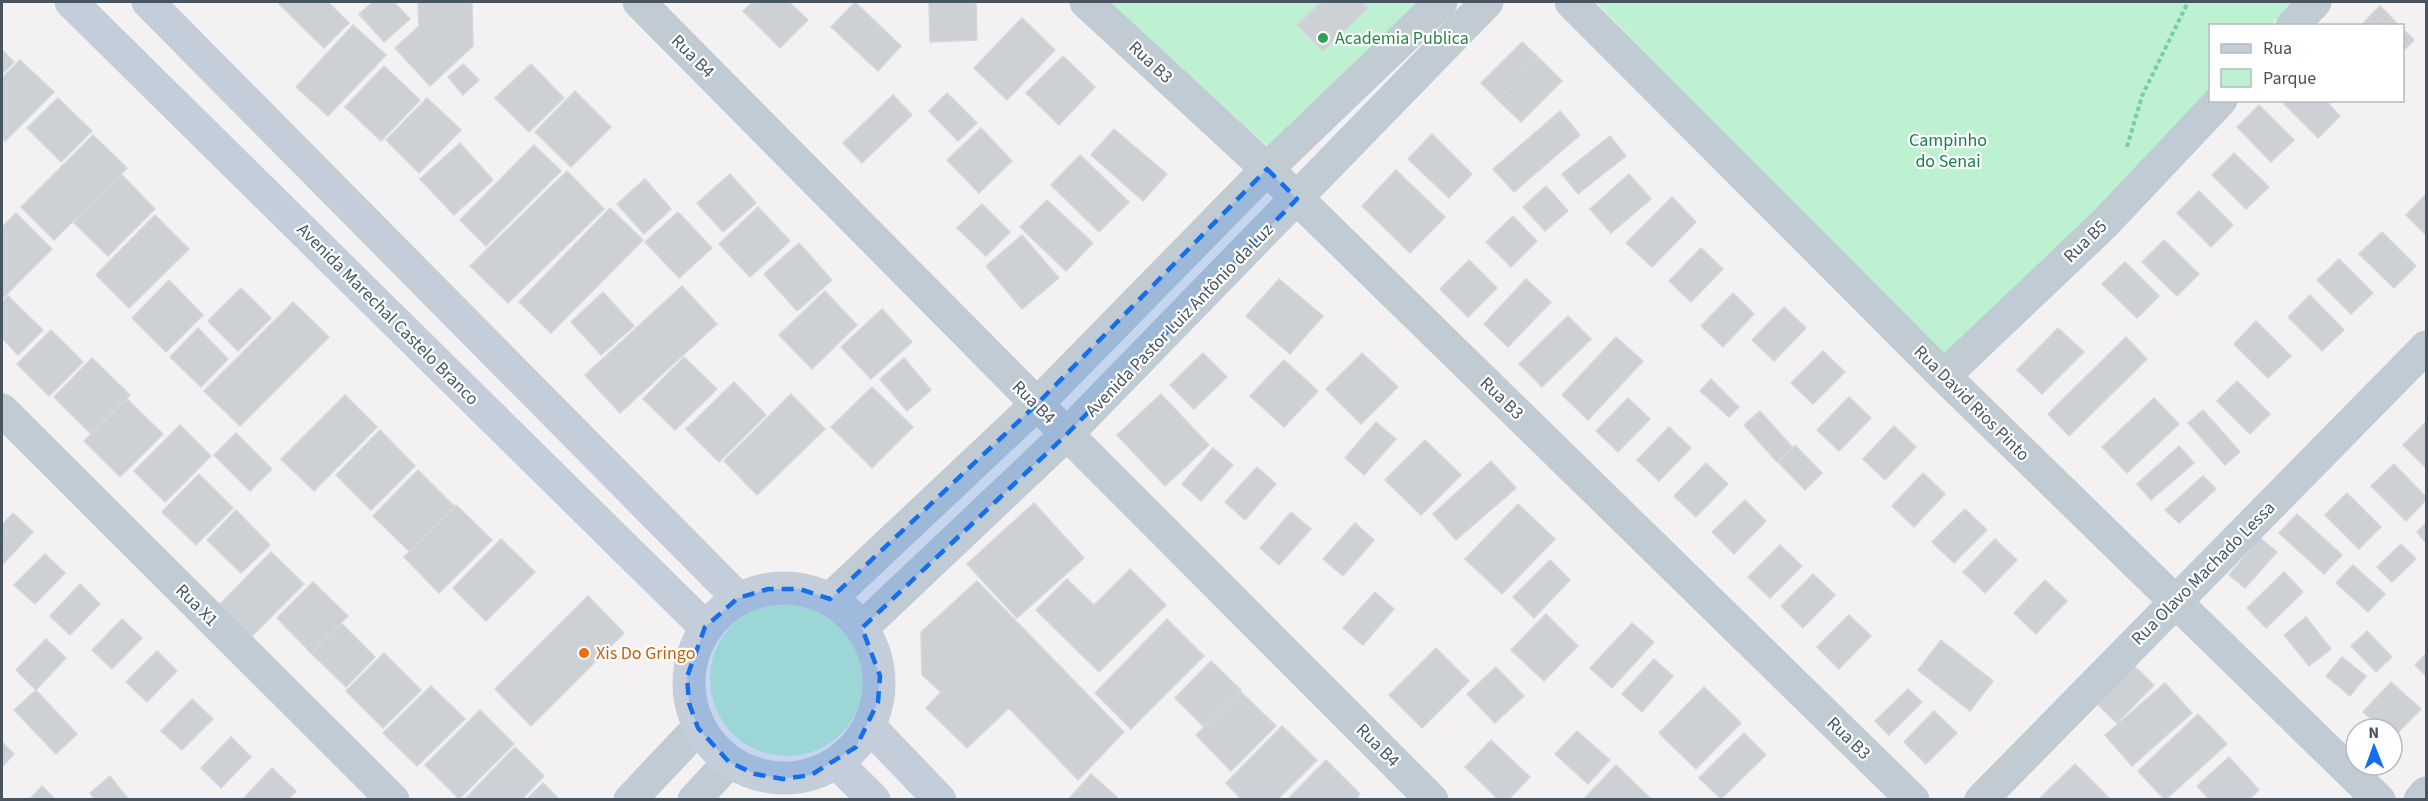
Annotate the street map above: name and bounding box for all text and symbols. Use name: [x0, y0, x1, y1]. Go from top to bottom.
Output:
legend: [2209, 24, 2404, 102]
place label: Academia Publica: [1335, 26, 1469, 51]
street label: Rua B4: [665, 29, 720, 84]
marker: Academia Publica: [1316, 31, 1330, 45]
street label: Rua B3: [1123, 35, 1178, 89]
text: Rua: [2263, 36, 2292, 61]
text: Parque: [2263, 66, 2316, 91]
park label: Campinho do Senai: [1909, 128, 1987, 174]
street label: Rua B5: [2058, 214, 2113, 268]
street label: Avenida Marechal Castelo Branco: [291, 218, 484, 411]
street label: Avenida Pastor Luiz Antônio da Luz: [1080, 218, 1279, 423]
street label: Rua David Rios Pinto: [1908, 340, 2035, 467]
street label: Rua B3: [1474, 371, 1529, 426]
street label: Rua B4: [1006, 375, 1061, 430]
street label: Rua Olavo Machado Lessa: [2126, 496, 2281, 651]
street label: Rua X1: [170, 579, 223, 632]
place label: Xis Do Gringo: [596, 641, 695, 666]
marker: Xis Do Gringo: [577, 646, 591, 660]
street label: Rua B3: [1821, 711, 1876, 766]
north arrow: [2344, 717, 2404, 777]
street label: Rua B4: [1350, 718, 1405, 773]
text: N: [2368, 722, 2379, 744]

